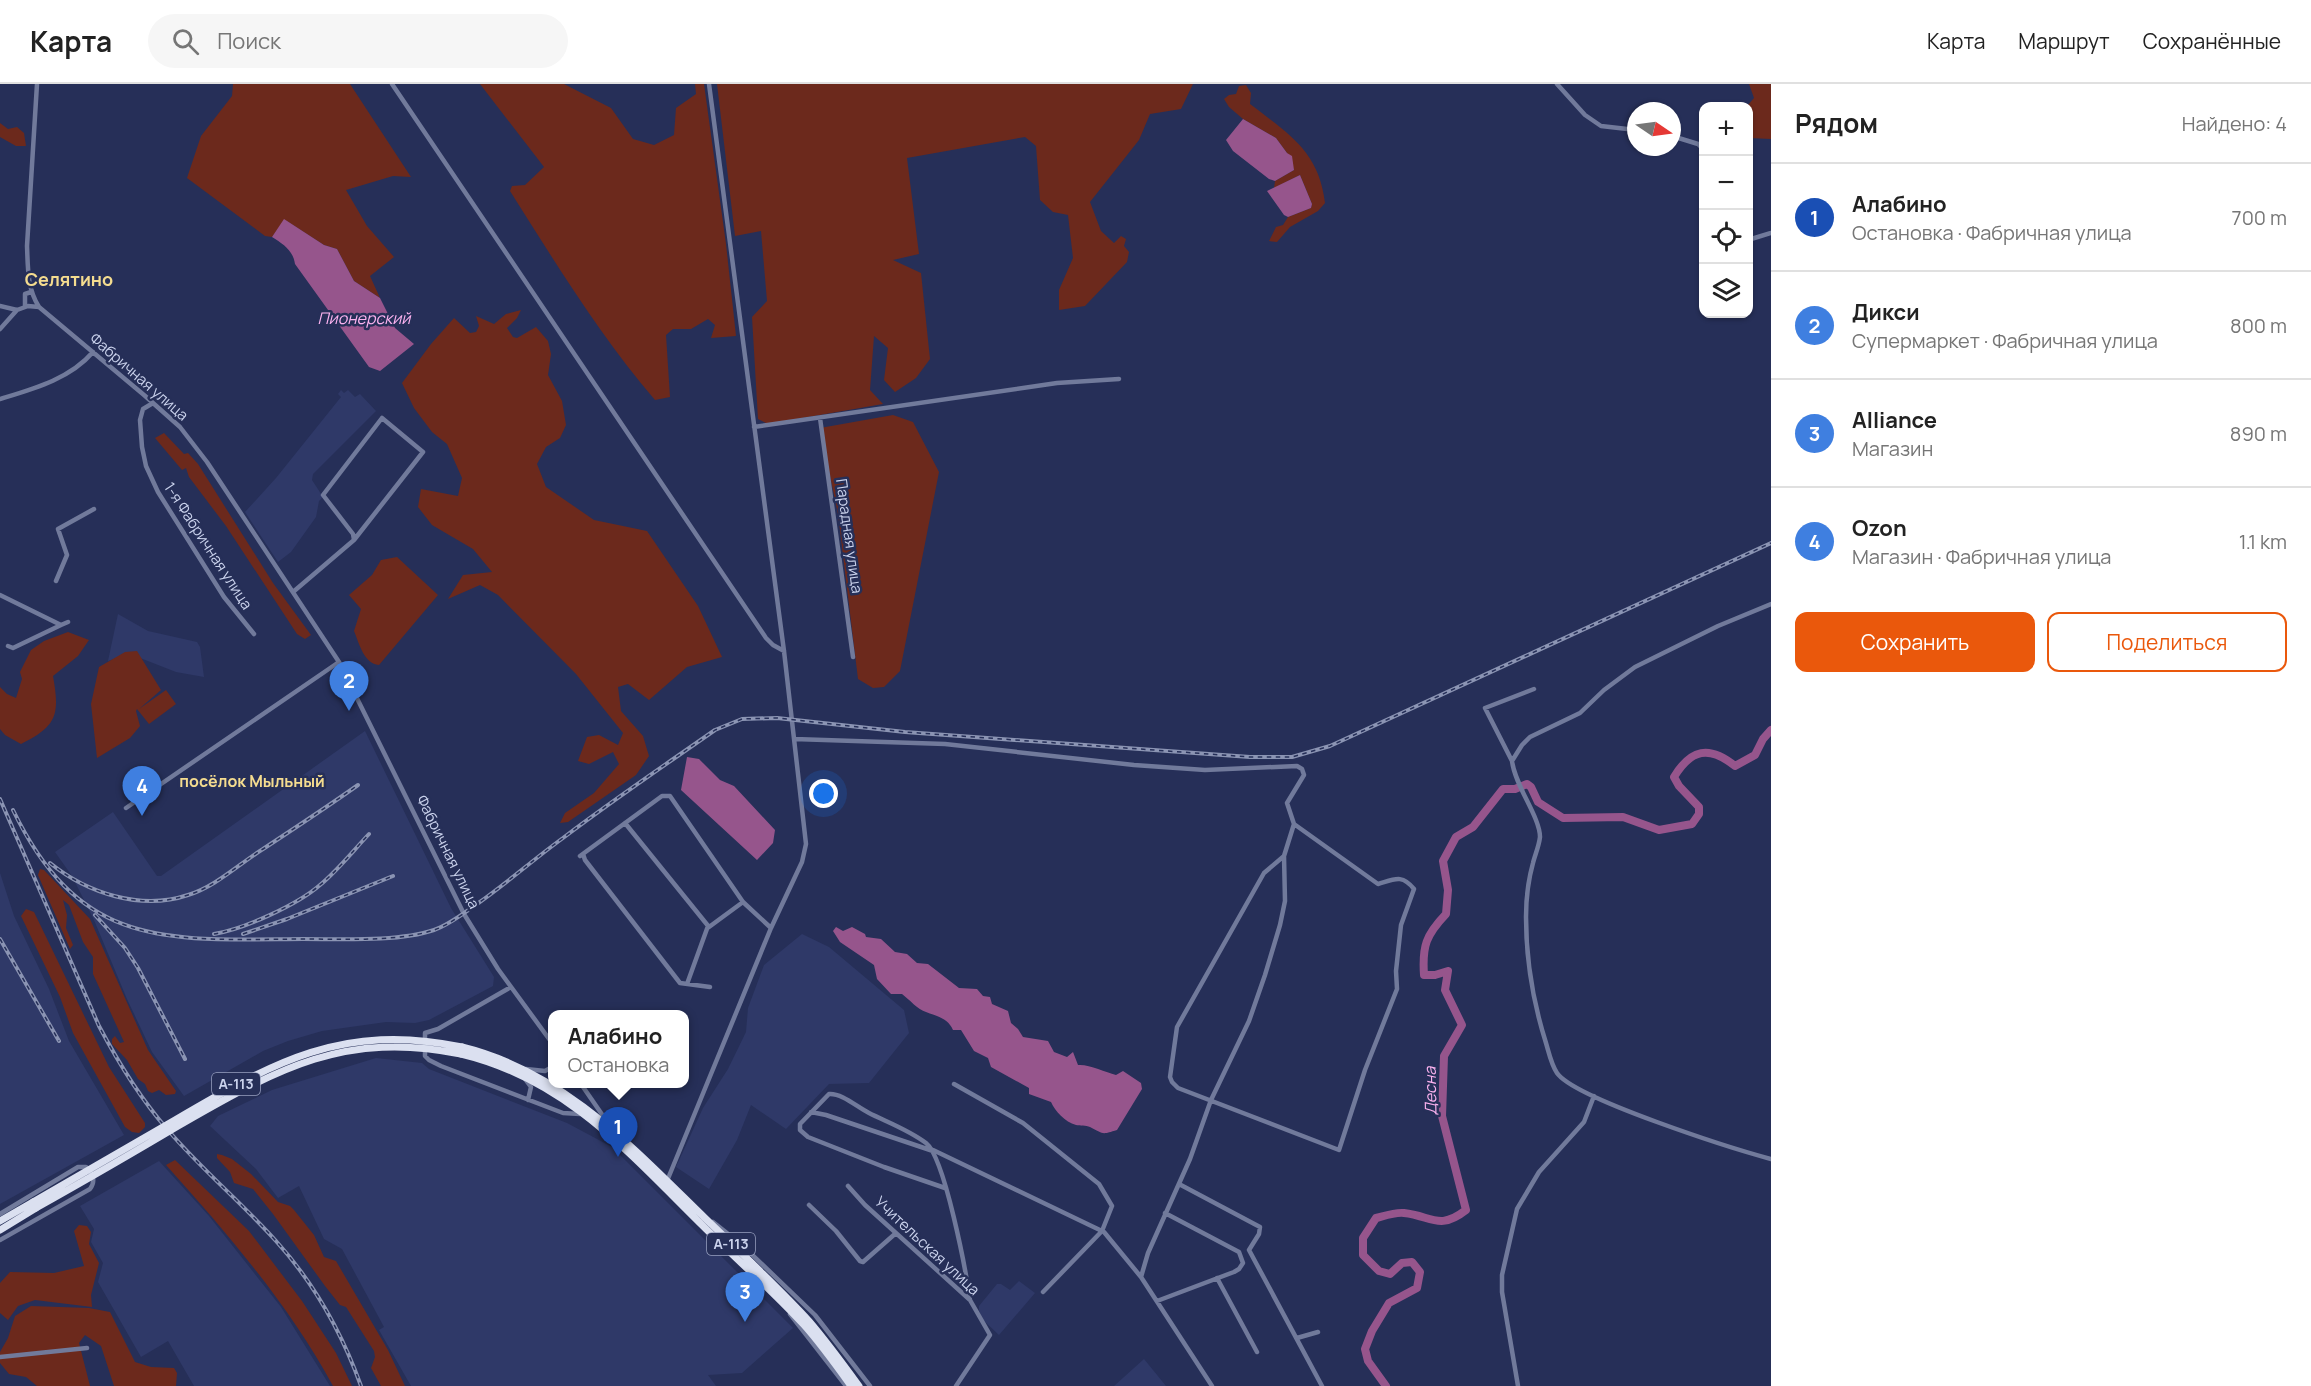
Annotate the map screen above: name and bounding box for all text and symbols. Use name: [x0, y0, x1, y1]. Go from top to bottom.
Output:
search box: [148, 14, 568, 68]
text: Карта: [30, 22, 112, 60]
icon: search: [169, 25, 202, 58]
text: Поиск: [217, 26, 281, 56]
text: Карта: [1927, 27, 1985, 55]
text: Маршрут: [2018, 27, 2110, 55]
text: Сохранённые: [2143, 27, 2281, 55]
north arrow: [1627, 102, 1681, 156]
map controls: [1699, 102, 1753, 318]
button: +: [1699, 102, 1753, 156]
text: Рядом: [1795, 105, 1878, 141]
text: Найдено: 4: [2182, 110, 2287, 137]
button: −: [1699, 156, 1753, 210]
text: Алабино: [1852, 189, 1947, 219]
text: 1: [1810, 204, 1819, 231]
text: 700 m: [2232, 204, 2287, 231]
button: locate: [1699, 210, 1753, 264]
text: Остановка · Фабричная улица: [1852, 219, 2132, 246]
button: layers: [1699, 264, 1753, 318]
district label: Селятино: [25, 267, 113, 291]
text: Дикси: [1852, 297, 1920, 327]
water label: Пионерский: [318, 307, 412, 329]
text: 2: [1809, 312, 1820, 339]
text: 800 m: [2230, 312, 2287, 339]
text: Супермаркет · Фабричная улица: [1852, 327, 2158, 354]
street label: Фабричная улица: [86, 328, 193, 425]
text: Alliance: [1852, 405, 1937, 435]
text: 3: [1809, 420, 1820, 447]
text: 890 m: [2230, 420, 2287, 447]
text: Магазин: [1852, 435, 1933, 462]
street label: Парадная улица: [831, 477, 868, 595]
street label: 1-я Фабричная улица: [159, 478, 257, 613]
text: Ozon: [1852, 513, 1907, 543]
text: 4: [1808, 528, 1821, 555]
text: 1.1 km: [2239, 528, 2287, 555]
text: Магазин · Фабричная улица: [1852, 543, 2111, 570]
button: Сохранить: [1795, 612, 2035, 672]
button: Поделиться: [2047, 612, 2287, 672]
pin: 2: [330, 662, 368, 711]
pin: 4: [122, 766, 162, 816]
district label: посёлок Мыльный: [179, 770, 325, 792]
your location: [809, 779, 838, 808]
street label: Фабричная улица: [412, 791, 485, 912]
popup: [548, 1010, 689, 1088]
text: Алабино: [568, 1021, 662, 1051]
text: Остановка: [568, 1051, 669, 1078]
water label: Десна: [1419, 1066, 1441, 1115]
road number: А-113: [212, 1073, 260, 1095]
pin: 1: [598, 1108, 638, 1157]
street label: Учительская улица: [870, 1191, 984, 1300]
road number: А-113: [707, 1233, 755, 1255]
pin: 3: [726, 1272, 764, 1322]

